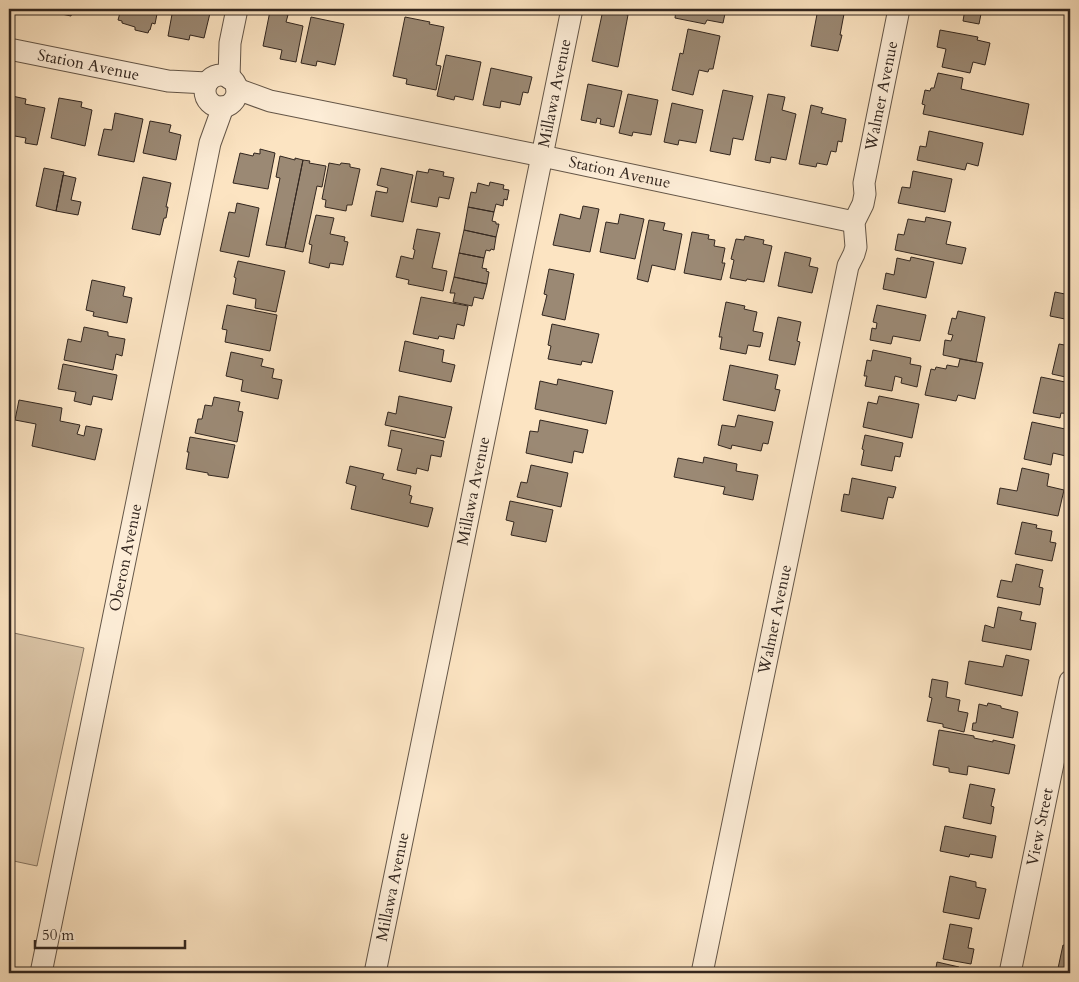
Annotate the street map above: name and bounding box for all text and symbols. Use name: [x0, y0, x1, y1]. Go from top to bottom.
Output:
street label: Millawa Avenue: [533, 37, 577, 150]
street label: Walmer Avenue: [860, 39, 903, 154]
street label: Station Avenue: [36, 44, 141, 86]
street label: Station Avenue: [567, 151, 673, 194]
street label: Millawa Avenue: [452, 435, 495, 547]
street label: Oberon Avenue: [104, 502, 147, 613]
street label: Walmer Avenue: [753, 563, 797, 677]
street label: View Street: [1021, 786, 1059, 868]
street label: Millawa Avenue: [371, 830, 414, 943]
scale bar: [35, 917, 185, 949]
text: 50 m: [42, 925, 74, 945]

